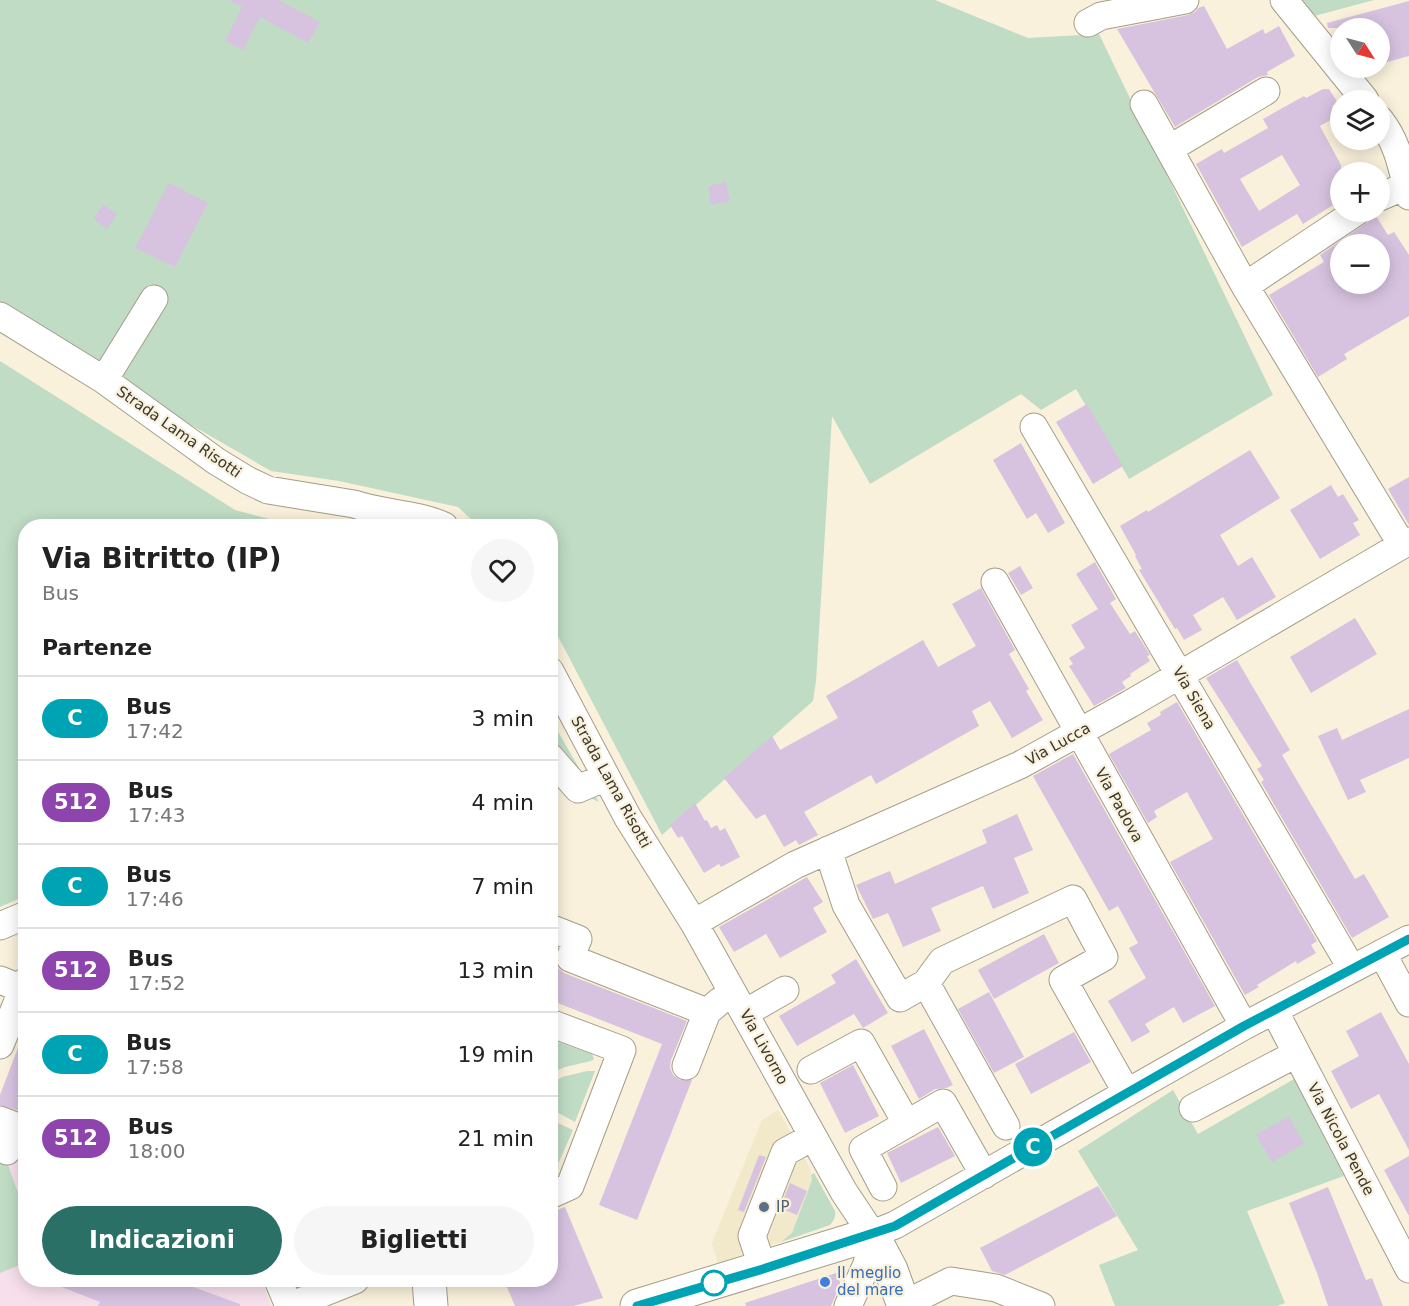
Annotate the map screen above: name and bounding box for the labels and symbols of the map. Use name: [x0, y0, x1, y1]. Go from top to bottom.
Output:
north arrow: [1330, 18, 1390, 78]
street label: Strada Lama Risotti: [113, 382, 245, 482]
street label: Via Siena: [1169, 663, 1219, 733]
street label: Strada Lama Risotti: [567, 713, 655, 851]
street label: Via Lucca: [1022, 719, 1094, 769]
street label: Via Padova: [1091, 765, 1147, 845]
street label: Via Livorno: [736, 1006, 792, 1088]
street label: Via Nicola Pende: [1304, 1080, 1378, 1198]
line badge: C: [1014, 1128, 1052, 1166]
place label: IP: [776, 1198, 789, 1216]
marker: IP: [757, 1200, 771, 1214]
place label: Il meglio del mare: [837, 1264, 904, 1299]
unlabelled marker: [701, 1270, 727, 1296]
marker: Il meglio del mare: [818, 1275, 832, 1289]

